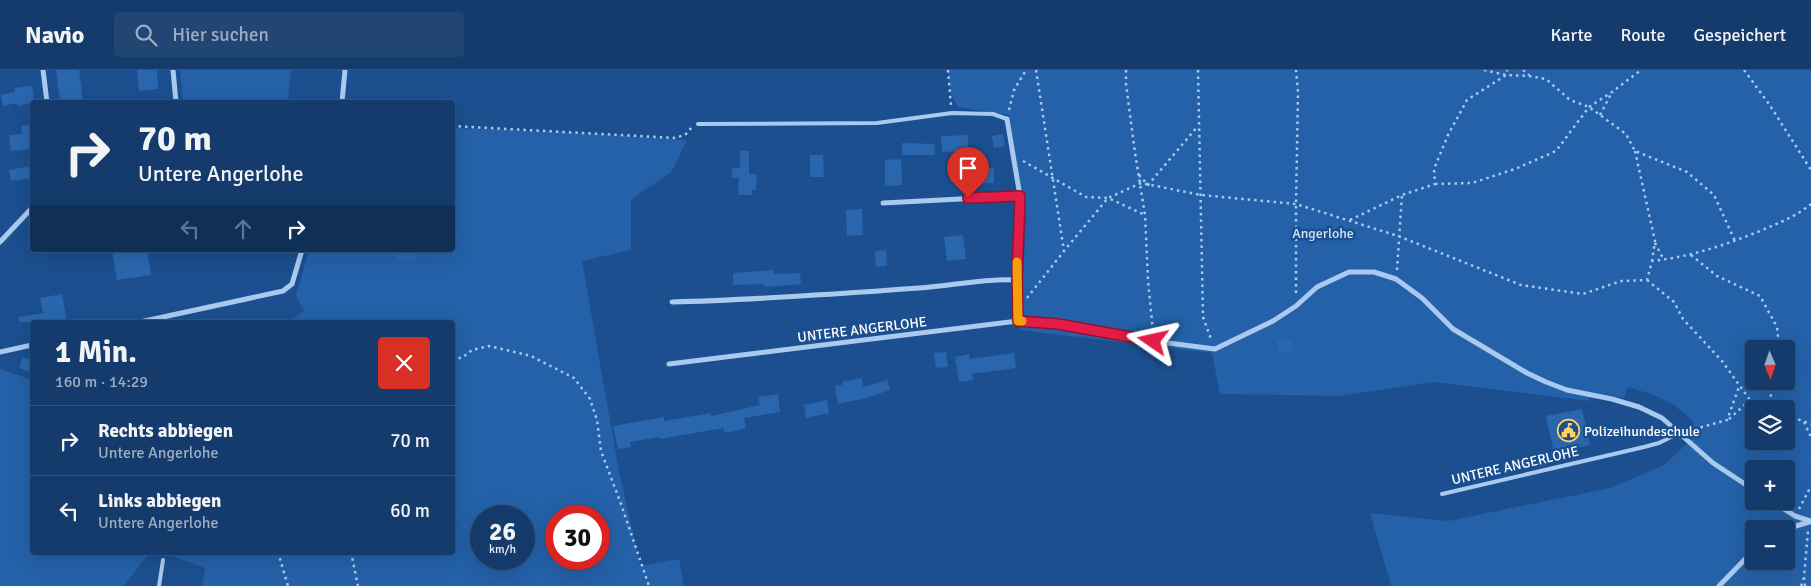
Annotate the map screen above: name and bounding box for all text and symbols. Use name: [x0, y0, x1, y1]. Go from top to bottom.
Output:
search box: [114, 12, 464, 57]
text: Navio: [25, 20, 84, 50]
icon: search: [132, 21, 160, 49]
text: Hier suchen: [172, 23, 269, 47]
text: Karte: [1551, 24, 1593, 46]
text: Route: [1621, 24, 1666, 46]
text: Gespeichert: [1694, 24, 1786, 46]
text: 70 m: [138, 117, 212, 160]
icon: right: [55, 120, 120, 185]
pin: [947, 147, 989, 198]
icon: arrive: [954, 154, 982, 182]
text: Untere Angerlohe: [138, 160, 304, 187]
icon: left: [176, 215, 204, 243]
icon: ahead: [229, 215, 257, 243]
icon: right: [282, 215, 310, 243]
park label: Angerlohe: [1292, 225, 1354, 242]
street label: UNTERE ANGERLOHE: [797, 313, 928, 346]
position arrow: [1126, 314, 1178, 366]
text: 1 Min.: [55, 334, 137, 371]
button: close: [378, 337, 430, 389]
north arrow: [1745, 340, 1795, 390]
map controls: [1745, 340, 1795, 570]
text: 160 m · 14:29: [55, 372, 148, 392]
button: layers: [1745, 400, 1795, 450]
text: Rechts abbiegen: [98, 419, 233, 443]
public building icon: Polizeihundeschule: [1556, 419, 1580, 443]
place label: Polizeihundeschule: [1584, 423, 1700, 440]
icon: right: [55, 427, 83, 455]
text: 70 m: [390, 429, 430, 453]
text: Untere Angerlohe: [98, 443, 218, 463]
street label: UNTERE ANGERLOHE: [1450, 443, 1580, 488]
button: +: [1745, 460, 1795, 510]
text: Links abbiegen: [98, 489, 221, 513]
icon: left: [55, 497, 83, 525]
text: 60 m: [390, 499, 430, 523]
speed limit sign: 30: [545, 505, 610, 570]
text: Untere Angerlohe: [98, 513, 218, 533]
text: 26: [489, 516, 516, 547]
button: −: [1745, 520, 1795, 570]
text: km/h: [489, 542, 516, 557]

